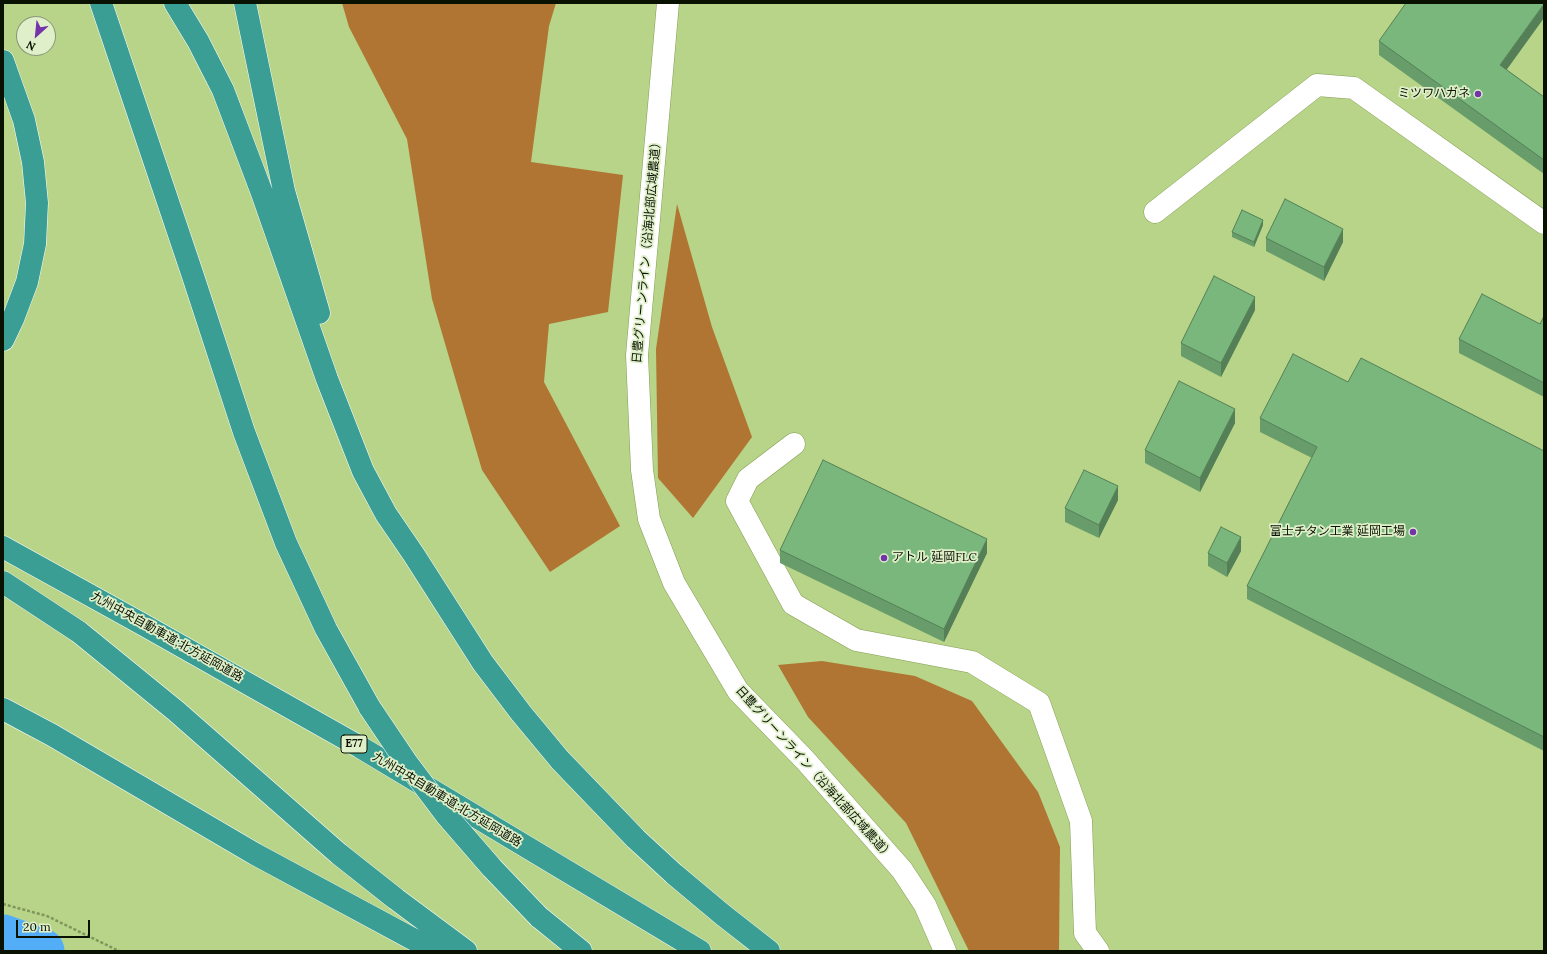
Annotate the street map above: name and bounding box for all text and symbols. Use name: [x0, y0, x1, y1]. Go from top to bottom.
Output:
north arrow: [16, 16, 56, 56]
text: N: [24, 38, 38, 54]
place label: ミツワハガネ: [1398, 87, 1470, 101]
marker: ミツワハガネ: [1473, 89, 1483, 99]
street label: 日豊グリーンライン（沿海北部広域農道）: [630, 136, 664, 364]
place label: 富士チタン工業 延岡工場: [1270, 525, 1405, 539]
marker: 富士チタン工業 延岡工場: [1408, 527, 1418, 537]
place label: アトル 延岡FLC: [892, 551, 977, 565]
marker: アトル 延岡FLC: [879, 553, 889, 563]
street label: 九州中央自動車道;北方延岡道路: [89, 589, 245, 685]
street label: 日豊グリーンライン（沿海北部広域農道）: [732, 683, 896, 863]
road number: E77: [341, 735, 367, 753]
street label: 九州中央自動車道;北方延岡道路: [370, 750, 524, 850]
scale bar: [18, 912, 92, 938]
text: 20 m: [23, 919, 51, 934]

